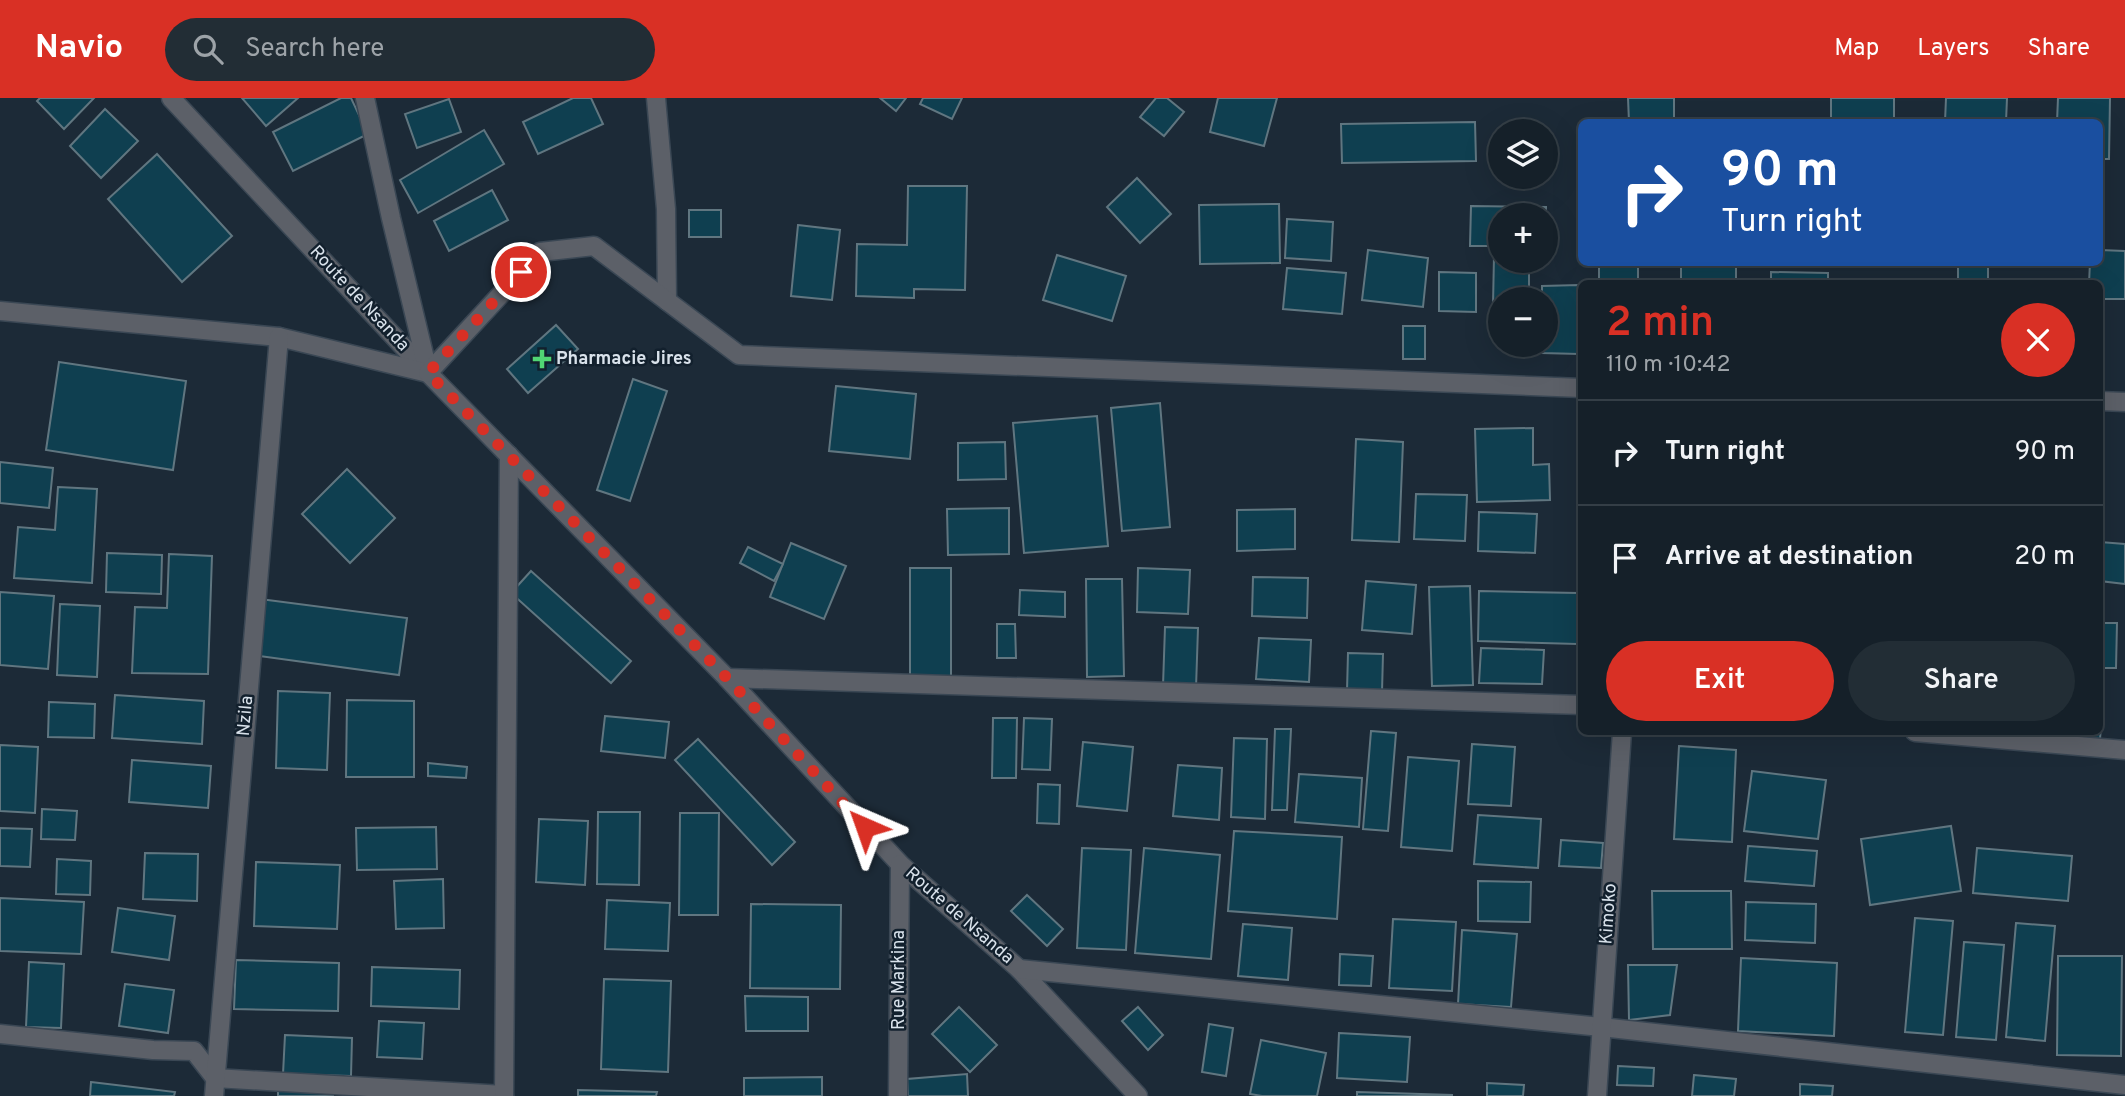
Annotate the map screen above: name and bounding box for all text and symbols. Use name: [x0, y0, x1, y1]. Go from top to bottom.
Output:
search box: [165, 18, 655, 81]
text: Navio: [35, 28, 123, 70]
icon: search: [189, 30, 227, 68]
text: Search here: [245, 33, 384, 66]
text: Map: [1834, 34, 1879, 64]
text: Layers: [1917, 34, 1989, 64]
text: Share: [2027, 34, 2090, 64]
map controls: [1488, 119, 1558, 357]
button: layers: [1488, 119, 1558, 189]
text: 90 m: [1721, 142, 1839, 204]
icon: right: [1606, 147, 1697, 238]
button: +: [1488, 203, 1558, 273]
text: Turn right: [1721, 203, 1863, 243]
street label: Route de Nsanda: [304, 241, 414, 357]
pin: [491, 242, 551, 302]
icon: arrive: [502, 253, 540, 291]
button: −: [1488, 287, 1558, 357]
text: 2 min: [1606, 298, 1714, 351]
button: close: [2001, 303, 2075, 377]
place label: Pharmacie Jires: [556, 348, 692, 371]
marker: Pharmacie Jires: [534, 351, 550, 367]
text: 110 m · 10:42: [1606, 351, 1731, 380]
icon: right: [1606, 434, 1644, 472]
text: Turn right: [1665, 436, 1785, 469]
text: 90 m: [2015, 436, 2075, 469]
icon: arrive: [1606, 539, 1644, 577]
text: Arrive at destination: [1665, 541, 1913, 574]
text: 20 m: [2014, 541, 2075, 574]
button: Exit: [1606, 641, 1834, 721]
button: Share: [1848, 641, 2075, 721]
street label: Nzila: [233, 695, 259, 737]
position arrow: [828, 790, 902, 864]
street label: Route de Nsanda: [900, 863, 1018, 969]
street label: Kimoko: [1595, 883, 1623, 945]
street label: Rue Markina: [888, 930, 911, 1030]

